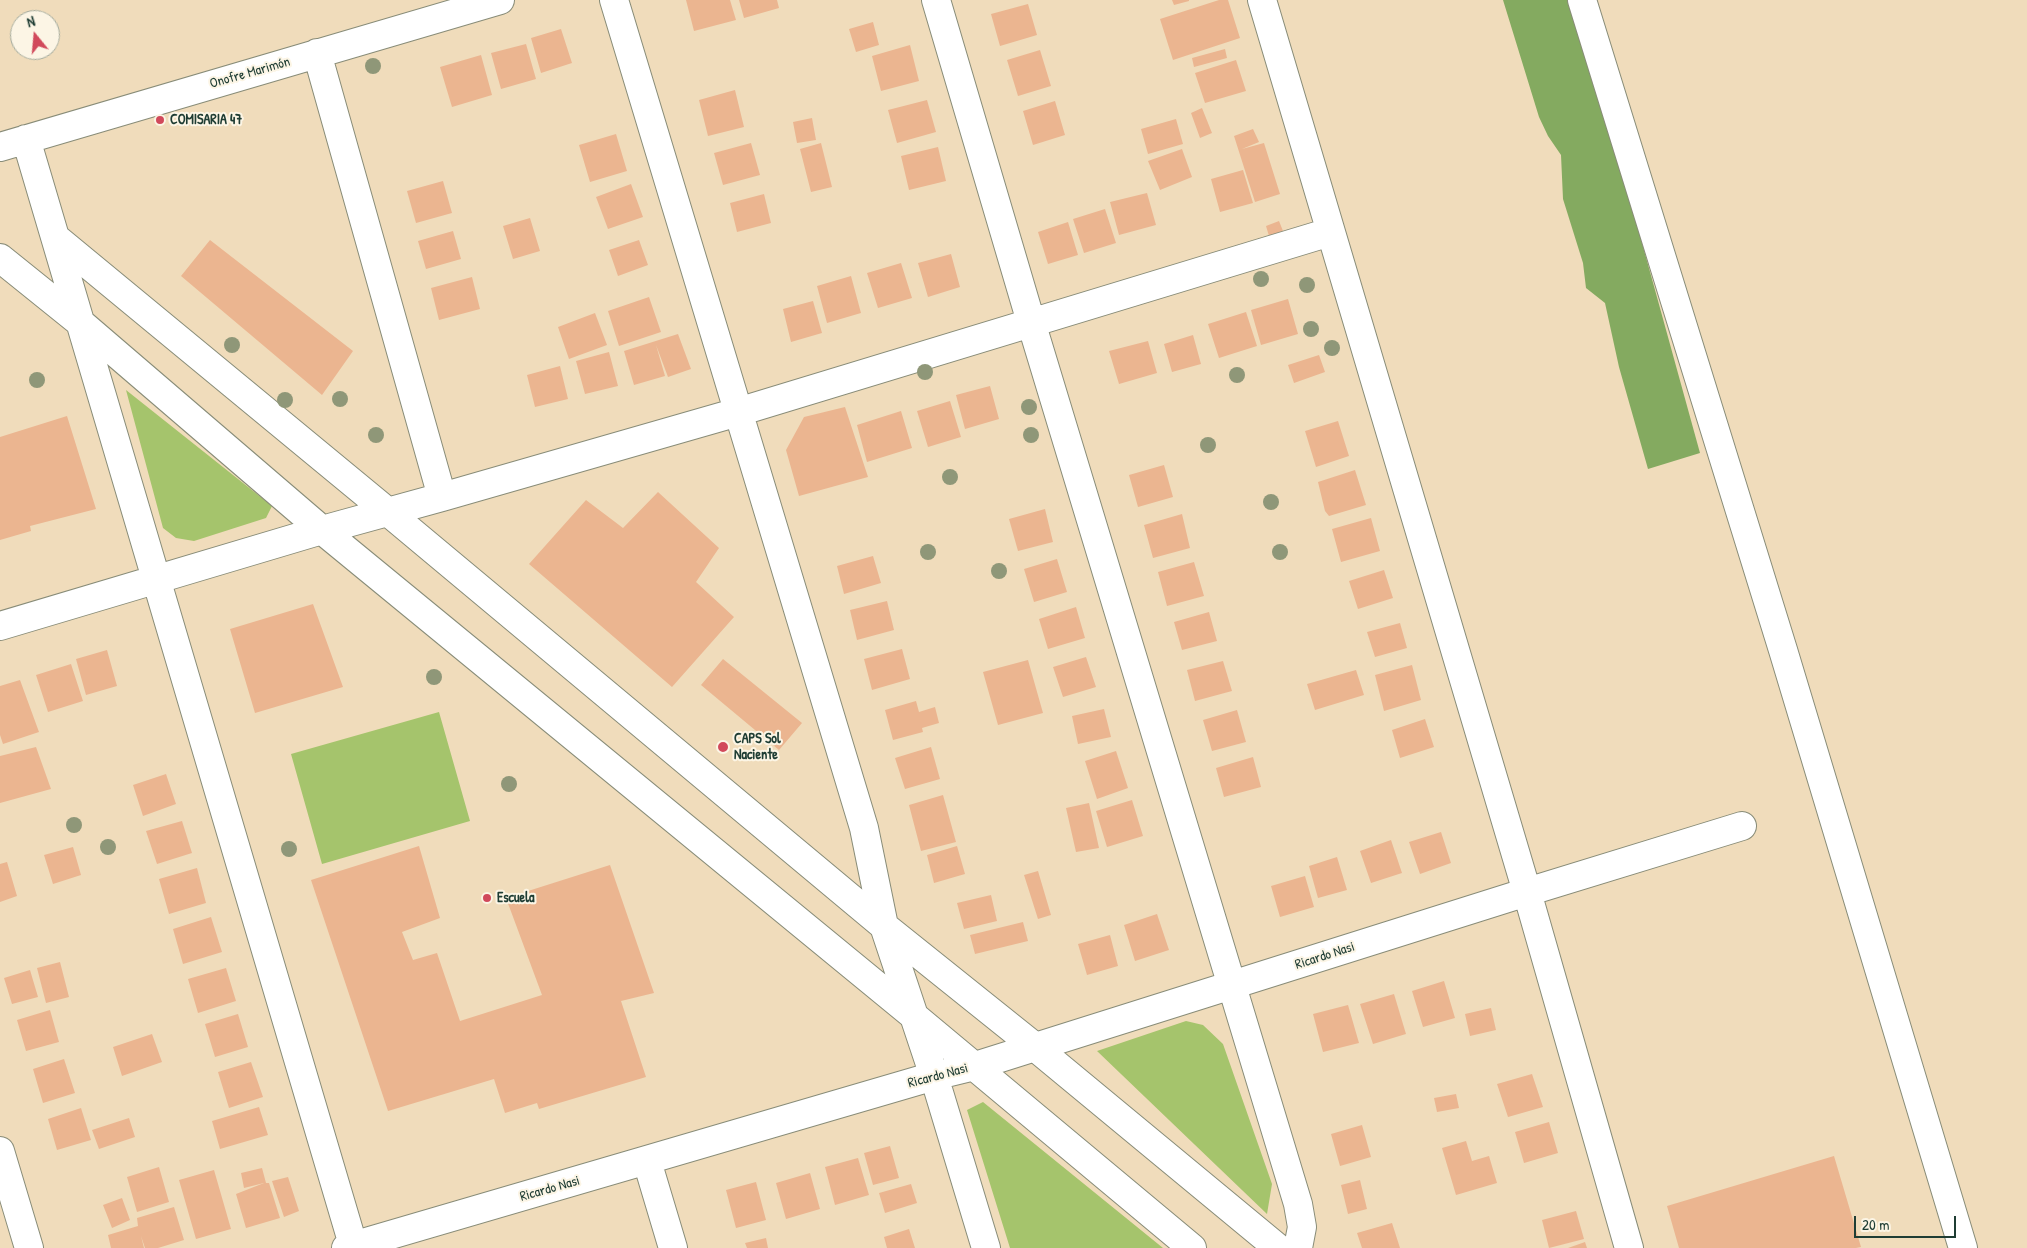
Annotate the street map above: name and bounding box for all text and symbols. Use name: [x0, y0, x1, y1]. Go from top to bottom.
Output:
north arrow: [10, 10, 60, 60]
text: N: [24, 11, 37, 31]
street label: Onofre Marimón: [208, 54, 292, 92]
place label: COMISARIA 47: [170, 112, 242, 128]
marker: COMISARIA 47: [154, 114, 166, 126]
place label: CAPS Sol Naciente: [734, 731, 781, 764]
marker: CAPS Sol Naciente: [716, 740, 730, 754]
place label: Escuela: [497, 890, 534, 906]
marker: Escuela: [481, 892, 493, 904]
street label: Ricardo Nasi: [1293, 938, 1357, 974]
street label: Ricardo Nasi: [906, 1060, 970, 1092]
street label: Ricardo Nasi: [518, 1172, 582, 1206]
scale bar: [1857, 1206, 1960, 1238]
text: 20 m: [1862, 1214, 1889, 1235]

